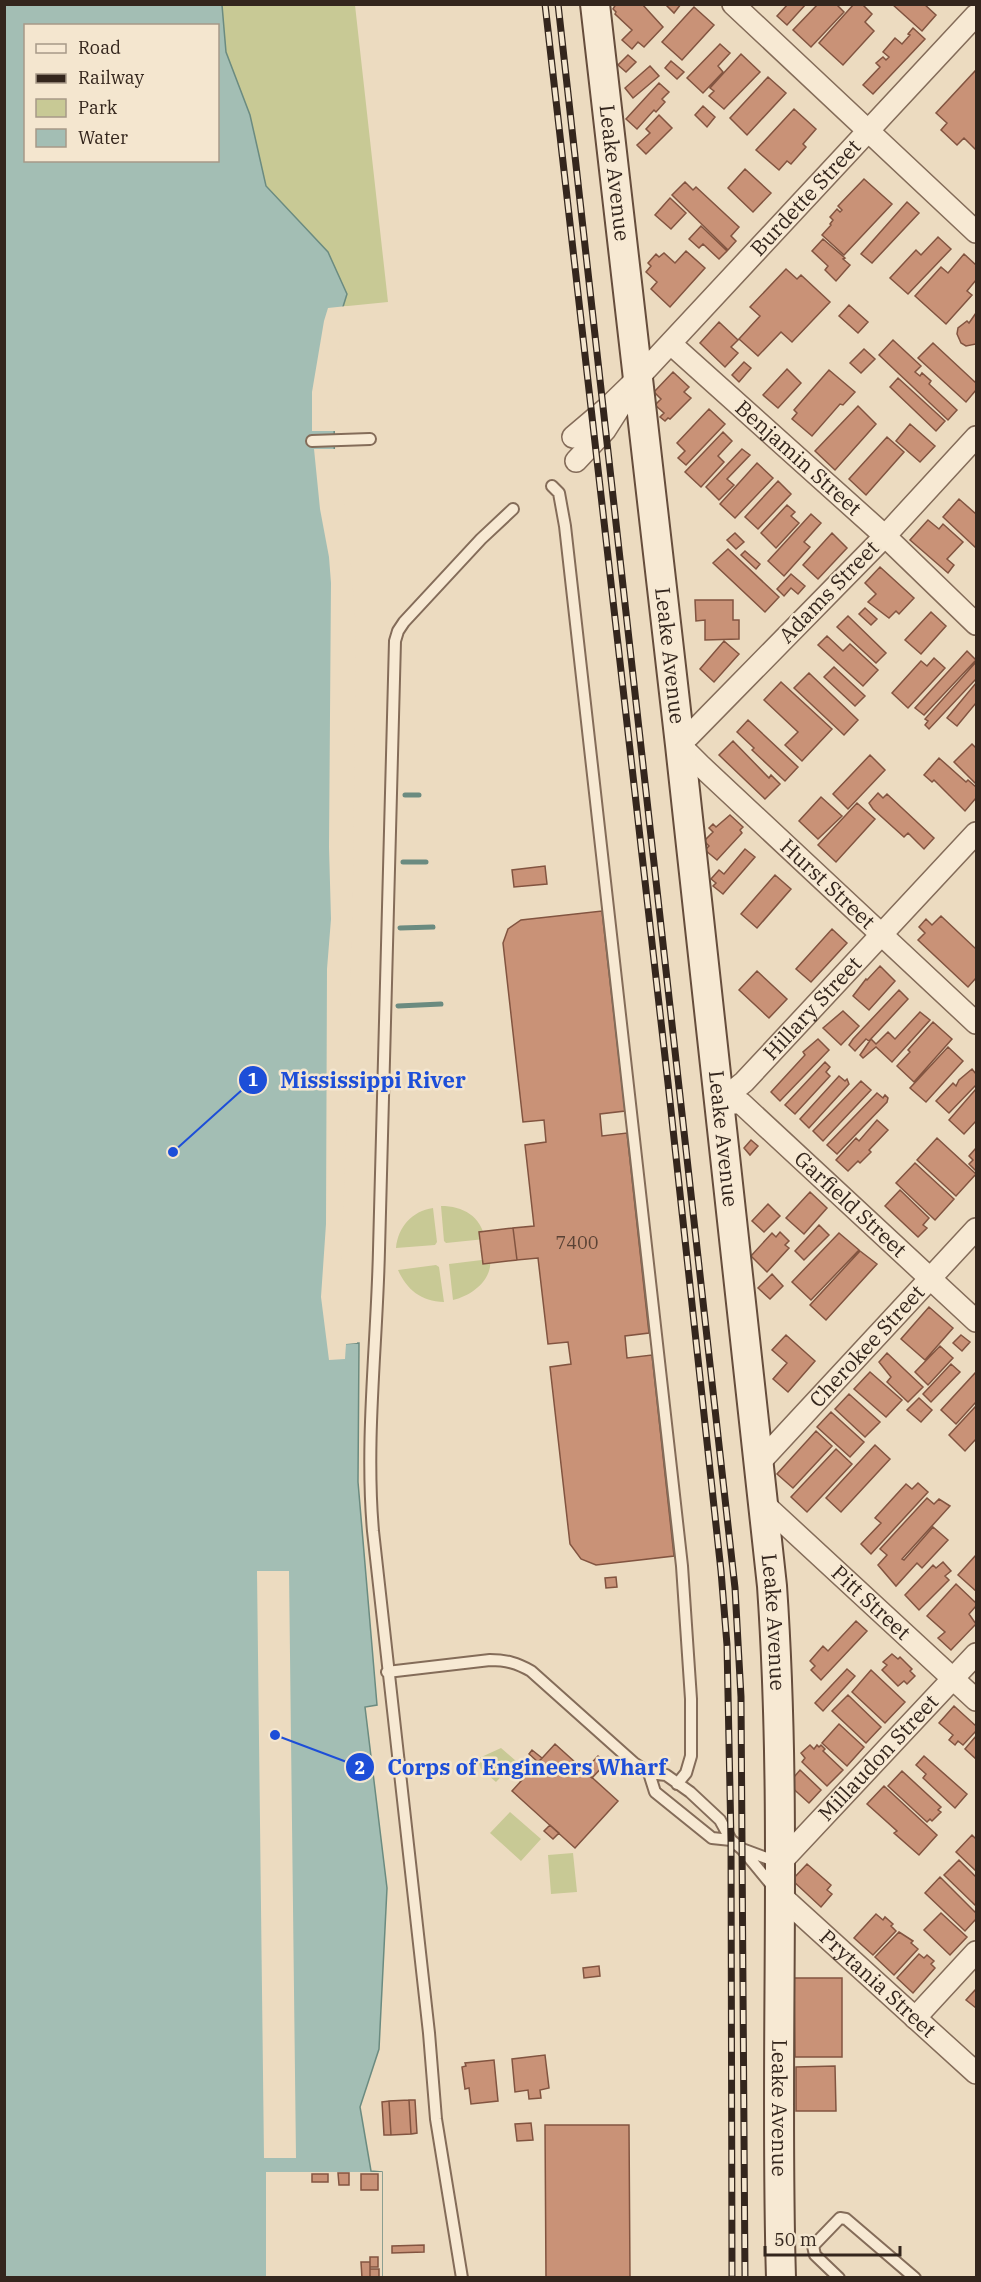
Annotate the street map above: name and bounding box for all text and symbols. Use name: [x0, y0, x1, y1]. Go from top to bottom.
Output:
legend: [24, 24, 219, 162]
text: Road: [78, 36, 121, 59]
text: Railway: [78, 66, 144, 89]
text: Park: [78, 96, 118, 119]
street label: Leake Avenue: [594, 103, 637, 243]
text: Water: [78, 126, 128, 149]
street label: Burdette Street: [744, 133, 866, 262]
street label: Benjamin Street: [730, 393, 868, 521]
street label: Adams Street: [772, 534, 884, 649]
street label: Leake Avenue: [649, 586, 692, 725]
street label: Hurst Street: [775, 832, 882, 935]
street label: Hillary Street: [756, 950, 867, 1066]
callout: Mississippi River: [238, 1060, 477, 1100]
text: Mississippi River: [280, 1065, 466, 1094]
text: 1: [248, 1068, 259, 1091]
street label: Leake Avenue: [703, 1069, 745, 1208]
street label: Garfield Street: [789, 1144, 913, 1263]
house number: 7400: [555, 1231, 599, 1254]
street label: Cherokee Street: [803, 1278, 930, 1413]
street label: Leake Avenue: [756, 1552, 792, 1691]
street label: Pitt Street: [826, 1558, 917, 1646]
street label: Millaudon Street: [811, 1688, 944, 1827]
callout: Corps of Engineers Wharf: [345, 1747, 678, 1787]
text: Corps of Engineers Wharf: [387, 1752, 668, 1781]
text: 2: [355, 1756, 365, 1779]
street label: Prytania Street: [814, 1923, 943, 2043]
street label: Leake Avenue: [766, 2039, 794, 2177]
scale bar: [765, 2219, 900, 2257]
text: 50 m: [774, 2228, 817, 2251]

